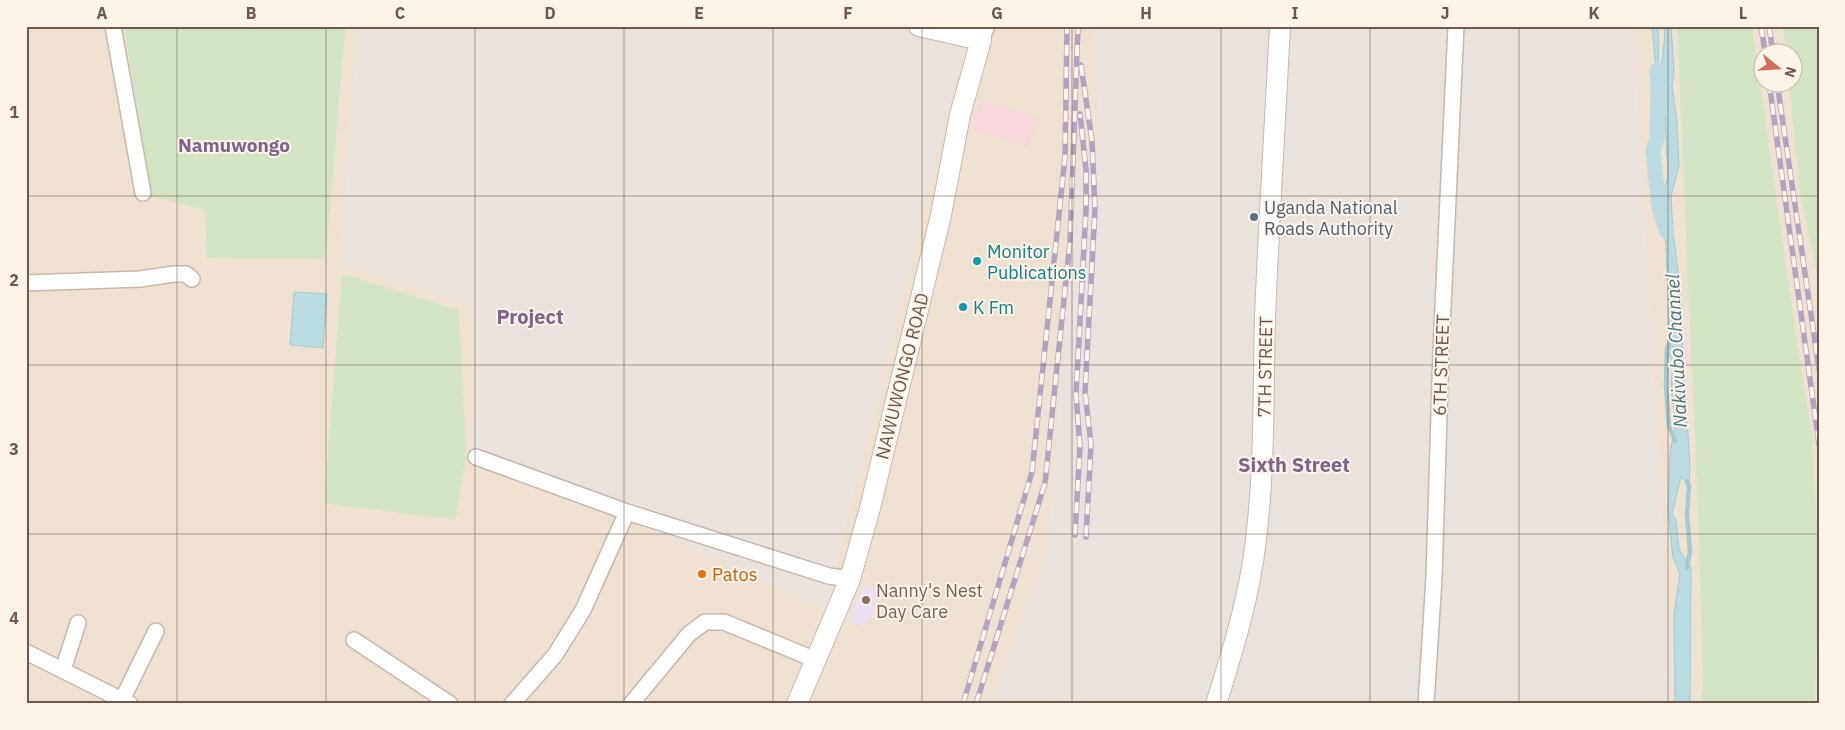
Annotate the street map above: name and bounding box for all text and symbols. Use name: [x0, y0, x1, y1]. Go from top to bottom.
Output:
text: A: [97, 3, 108, 23]
text: B: [246, 3, 257, 23]
text: C: [395, 3, 405, 23]
text: D: [544, 3, 556, 23]
text: E: [694, 3, 704, 23]
text: F: [843, 3, 853, 23]
text: G: [991, 3, 1003, 23]
text: H: [1140, 3, 1152, 23]
text: I: [1292, 3, 1299, 23]
text: J: [1441, 3, 1449, 23]
text: K: [1588, 3, 1600, 23]
text: L: [1739, 3, 1747, 23]
north arrow: [1752, 42, 1802, 92]
text: N: [1780, 64, 1800, 80]
text: 1: [9, 102, 19, 122]
district label: Namuwongo: [178, 133, 290, 157]
place label: Uganda National Roads Authority: [1264, 196, 1398, 240]
marker: Uganda National Roads Authority: [1248, 211, 1260, 223]
place label: Monitor Publications: [987, 240, 1087, 284]
marker: Monitor Publications: [971, 255, 983, 267]
text: 2: [9, 270, 19, 290]
water label: Nakivubo Channel: [1660, 273, 1692, 429]
street label: NAWUWONGO ROAD: [870, 290, 934, 462]
place label: K Fm: [973, 296, 1014, 319]
marker: K Fm: [957, 301, 969, 313]
district label: Project: [496, 303, 564, 330]
street label: 6TH STREET: [1428, 314, 1454, 416]
street label: 7TH STREET: [1253, 316, 1277, 418]
text: 3: [9, 439, 19, 459]
district label: Sixth Street: [1238, 451, 1350, 478]
place label: Patos: [712, 563, 757, 586]
marker: Patos: [696, 568, 708, 580]
place label: Nanny's Nest Day Care: [876, 579, 983, 623]
marker: Nanny's Nest Day Care: [860, 594, 872, 606]
text: 4: [9, 608, 19, 628]

